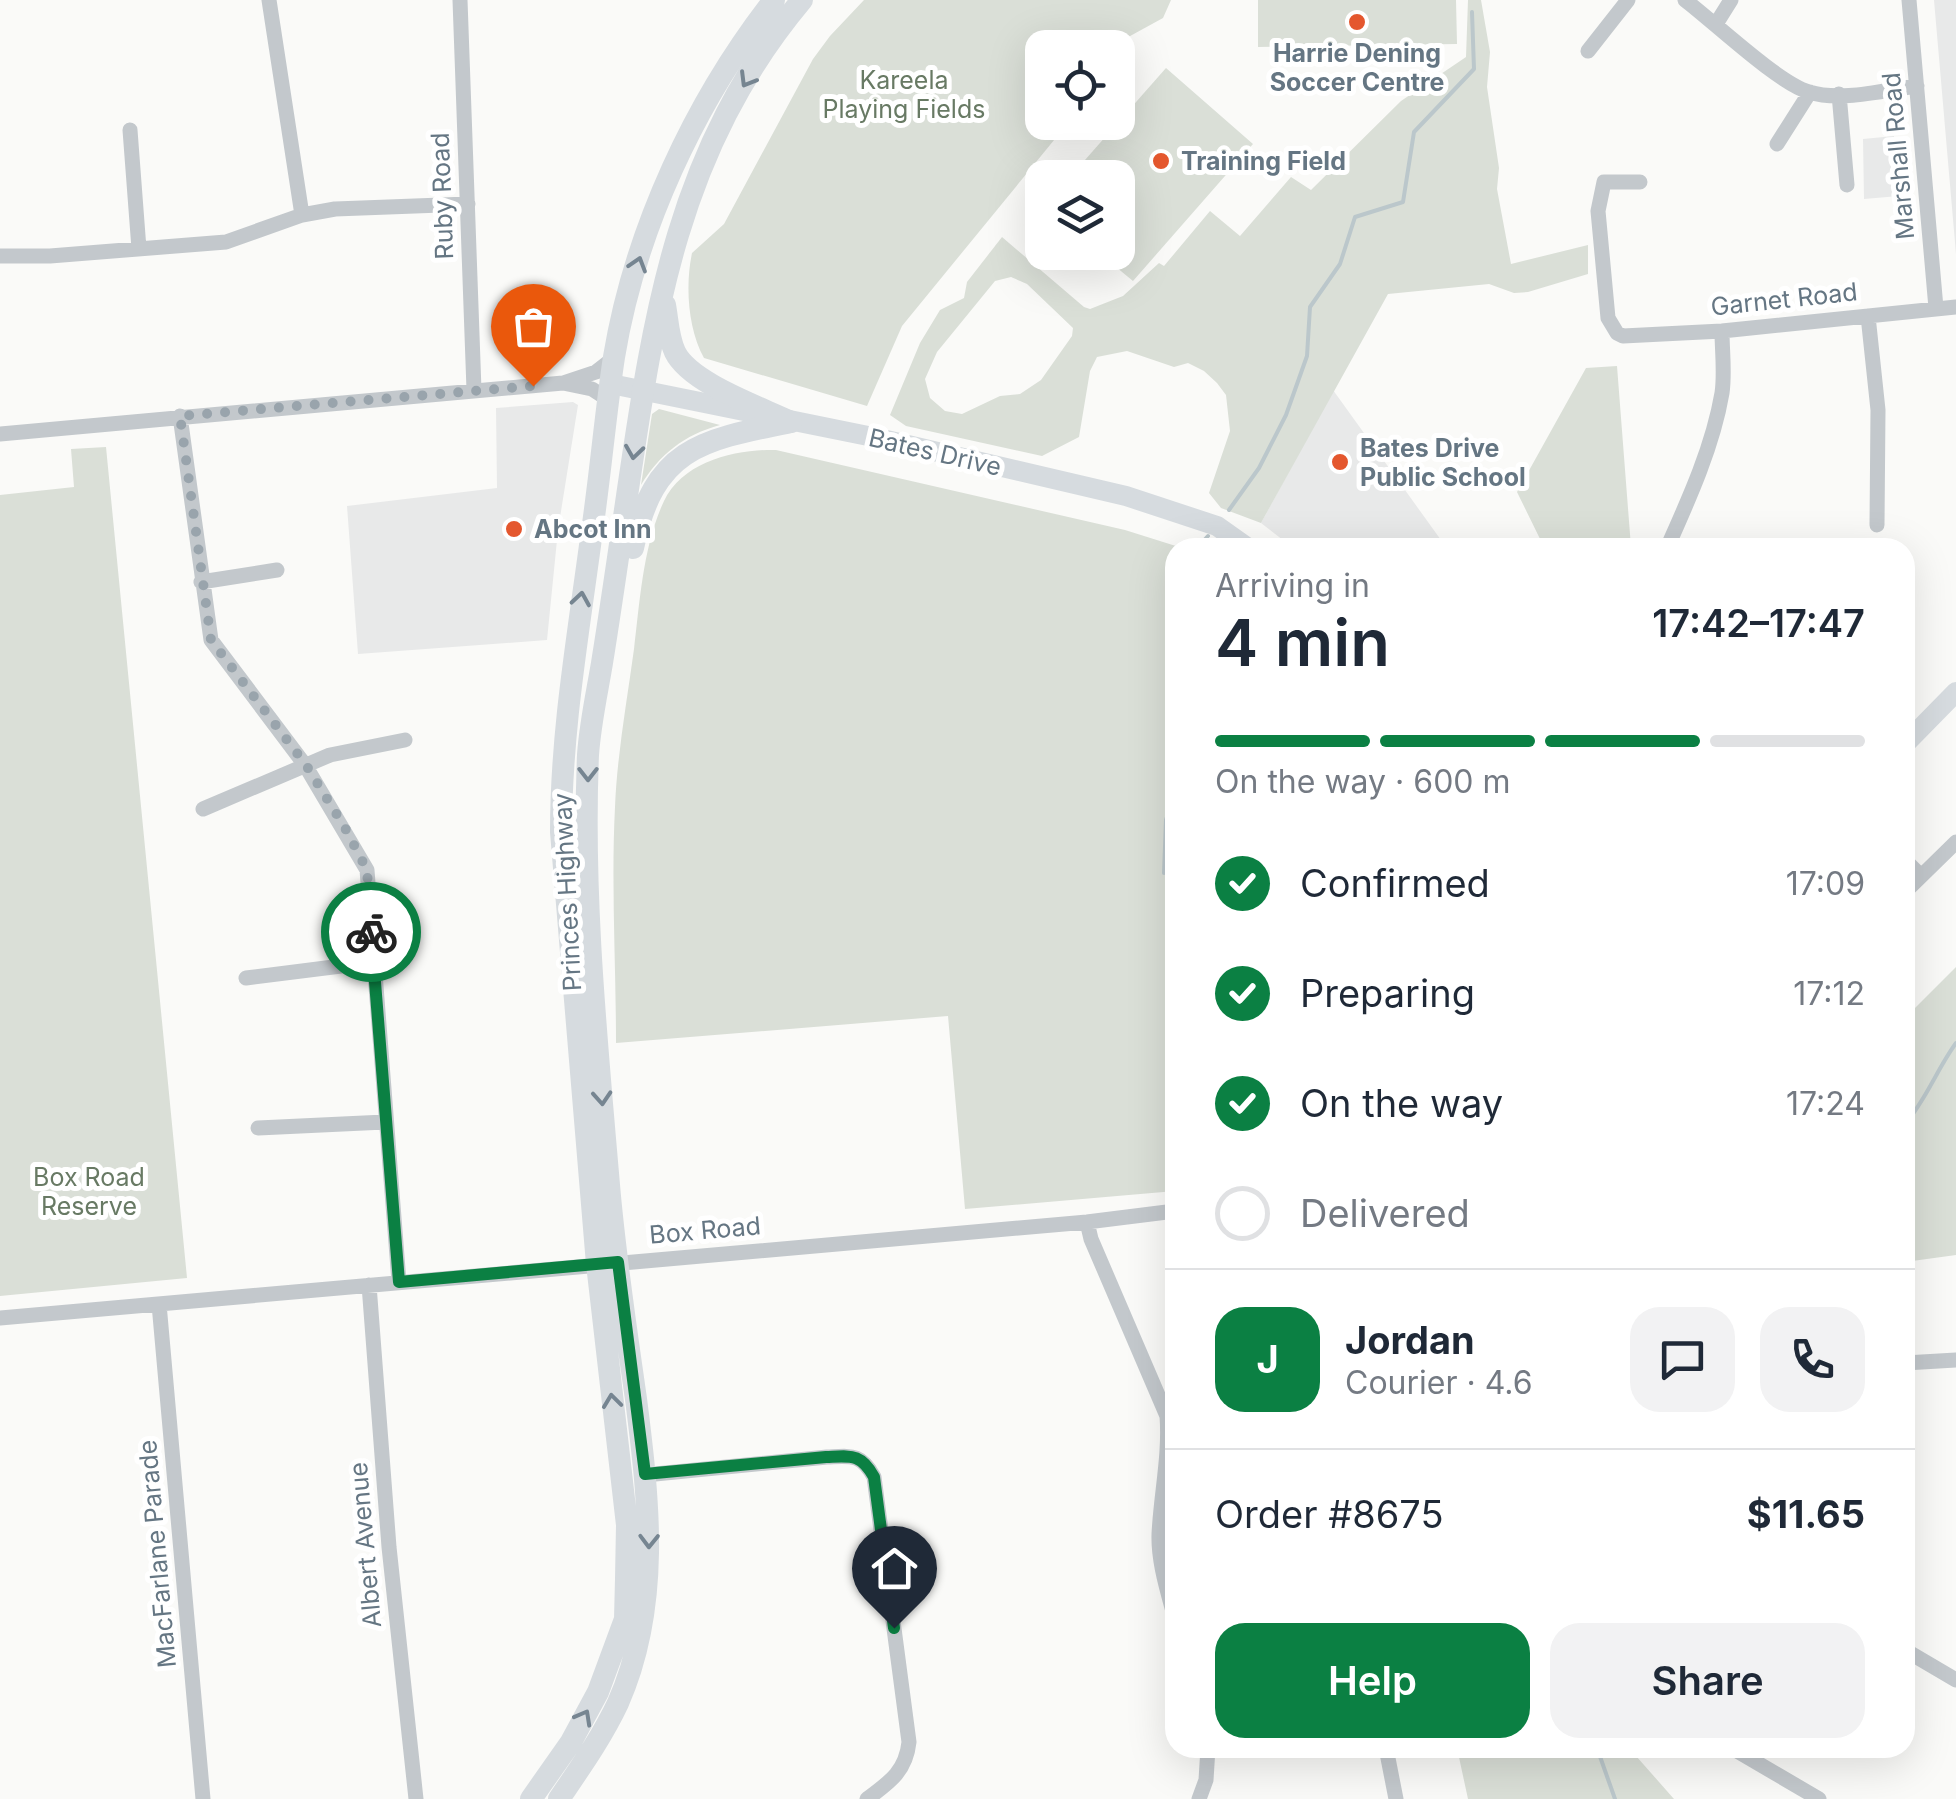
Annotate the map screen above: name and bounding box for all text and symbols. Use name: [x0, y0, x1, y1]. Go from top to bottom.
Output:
marker: Harrie Dening Soccer Centre: [1346, 11, 1368, 33]
map controls: [1025, 30, 1135, 270]
button: locate: [1025, 30, 1135, 140]
place label: Harrie Dening Soccer Centre: [1270, 38, 1444, 97]
park label: Kareela Playing Fields: [823, 65, 985, 124]
one-way arrow: [740, 69, 759, 87]
street label: Marshall Road: [1876, 71, 1920, 241]
street label: Ruby Road: [425, 132, 459, 260]
place label: Training Field: [1181, 146, 1346, 176]
marker: Training Field: [1150, 150, 1172, 172]
button: layers: [1025, 160, 1135, 270]
one-way arrow: [627, 256, 647, 273]
street label: Garnet Road: [1709, 276, 1859, 322]
pin: [491, 284, 576, 387]
icon: bag: [506, 299, 561, 354]
street label: Bates Drive: [866, 422, 1004, 482]
place label: Bates Drive Public School: [1360, 433, 1526, 492]
one-way arrow: [624, 444, 645, 460]
marker: Bates Drive Public School: [1329, 451, 1351, 473]
place label: Abcot Inn: [534, 514, 652, 544]
marker: Abcot Inn: [503, 518, 525, 540]
text: Arriving in: [1215, 566, 1370, 605]
one-way arrow: [570, 590, 591, 607]
text: 17:42–17:47: [1652, 600, 1865, 646]
text: 4 min: [1215, 603, 1390, 682]
text: On the way · 600 m: [1215, 762, 1511, 801]
one-way arrow: [577, 766, 599, 782]
street label: Princes Highway: [547, 792, 587, 992]
icon: check: [1215, 856, 1270, 911]
text: Confirmed: [1300, 860, 1490, 906]
text: 17:09: [1786, 864, 1865, 903]
courier: [321, 882, 421, 982]
icon: bike: [344, 905, 399, 960]
icon: check: [1215, 966, 1270, 1021]
text: Preparing: [1300, 970, 1475, 1016]
text: 17:12: [1793, 974, 1865, 1013]
icon: check: [1215, 1076, 1270, 1131]
text: On the way: [1300, 1080, 1503, 1126]
text: 17:24: [1786, 1084, 1865, 1123]
one-way arrow: [591, 1090, 613, 1106]
park label: Box Road Reserve: [33, 1162, 145, 1221]
text: Delivered: [1300, 1190, 1470, 1236]
street label: Box Road: [648, 1210, 762, 1250]
button: chat: [1630, 1307, 1735, 1412]
button: phone: [1760, 1307, 1865, 1412]
text: Jordan: [1345, 1317, 1475, 1363]
text: J: [1256, 1336, 1279, 1382]
text: Courier · 4.6: [1345, 1363, 1533, 1402]
one-way arrow: [602, 1393, 623, 1409]
street label: MacFarlane Parade: [132, 1439, 182, 1669]
street label: Albert Avenue: [343, 1461, 387, 1629]
text: Order #8675: [1215, 1491, 1444, 1537]
text: $11.65: [1747, 1491, 1865, 1537]
pin: [852, 1526, 937, 1629]
one-way arrow: [638, 1534, 660, 1549]
icon: home: [867, 1541, 922, 1596]
button: Help: [1215, 1623, 1530, 1738]
button: Share: [1550, 1623, 1865, 1738]
one-way arrow: [572, 1710, 592, 1728]

